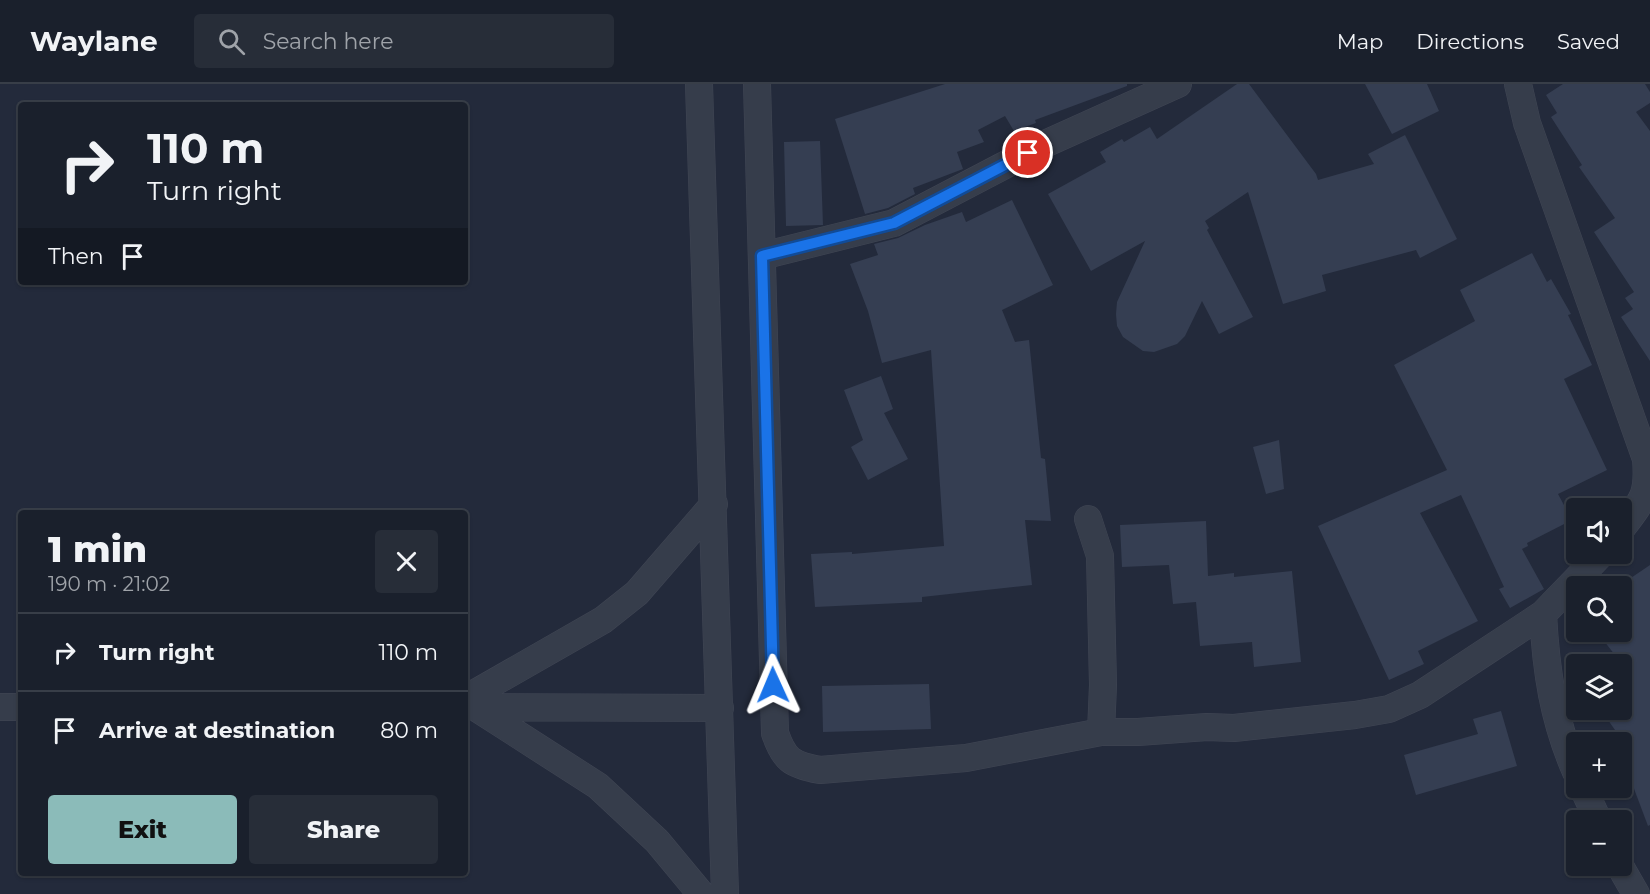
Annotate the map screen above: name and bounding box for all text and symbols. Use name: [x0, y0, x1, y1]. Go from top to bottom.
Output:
search box: [194, 14, 614, 68]
text: Waylane: [30, 24, 158, 58]
icon: search: [215, 25, 248, 58]
text: Search here: [263, 28, 393, 55]
text: Map: [1337, 29, 1383, 54]
text: Directions: [1416, 29, 1524, 54]
text: Saved: [1557, 29, 1620, 54]
text: 110 m: [147, 122, 264, 174]
icon: right: [48, 126, 126, 204]
pin: [1002, 127, 1053, 178]
icon: arrive: [1011, 136, 1044, 169]
text: Turn right: [147, 174, 282, 207]
icon: arrive: [116, 240, 149, 273]
text: Then: [48, 243, 104, 270]
map controls: [1566, 498, 1632, 876]
button: sound: [1566, 498, 1632, 564]
text: 1 min: [48, 527, 147, 571]
button: close: [375, 530, 438, 593]
text: 190 m · 21:02: [48, 572, 170, 596]
button: search: [1566, 576, 1632, 642]
icon: right: [48, 636, 81, 669]
text: Turn right: [99, 639, 214, 666]
text: 110 m: [378, 639, 438, 666]
position arrow: [741, 653, 805, 717]
button: layers: [1566, 654, 1632, 720]
icon: arrive: [48, 714, 81, 747]
text: Arrive at destination: [99, 717, 335, 744]
text: 80 m: [380, 717, 438, 744]
button: +: [1566, 732, 1632, 798]
button: Exit: [48, 795, 237, 864]
button: Share: [249, 795, 438, 864]
button: −: [1566, 810, 1632, 876]

